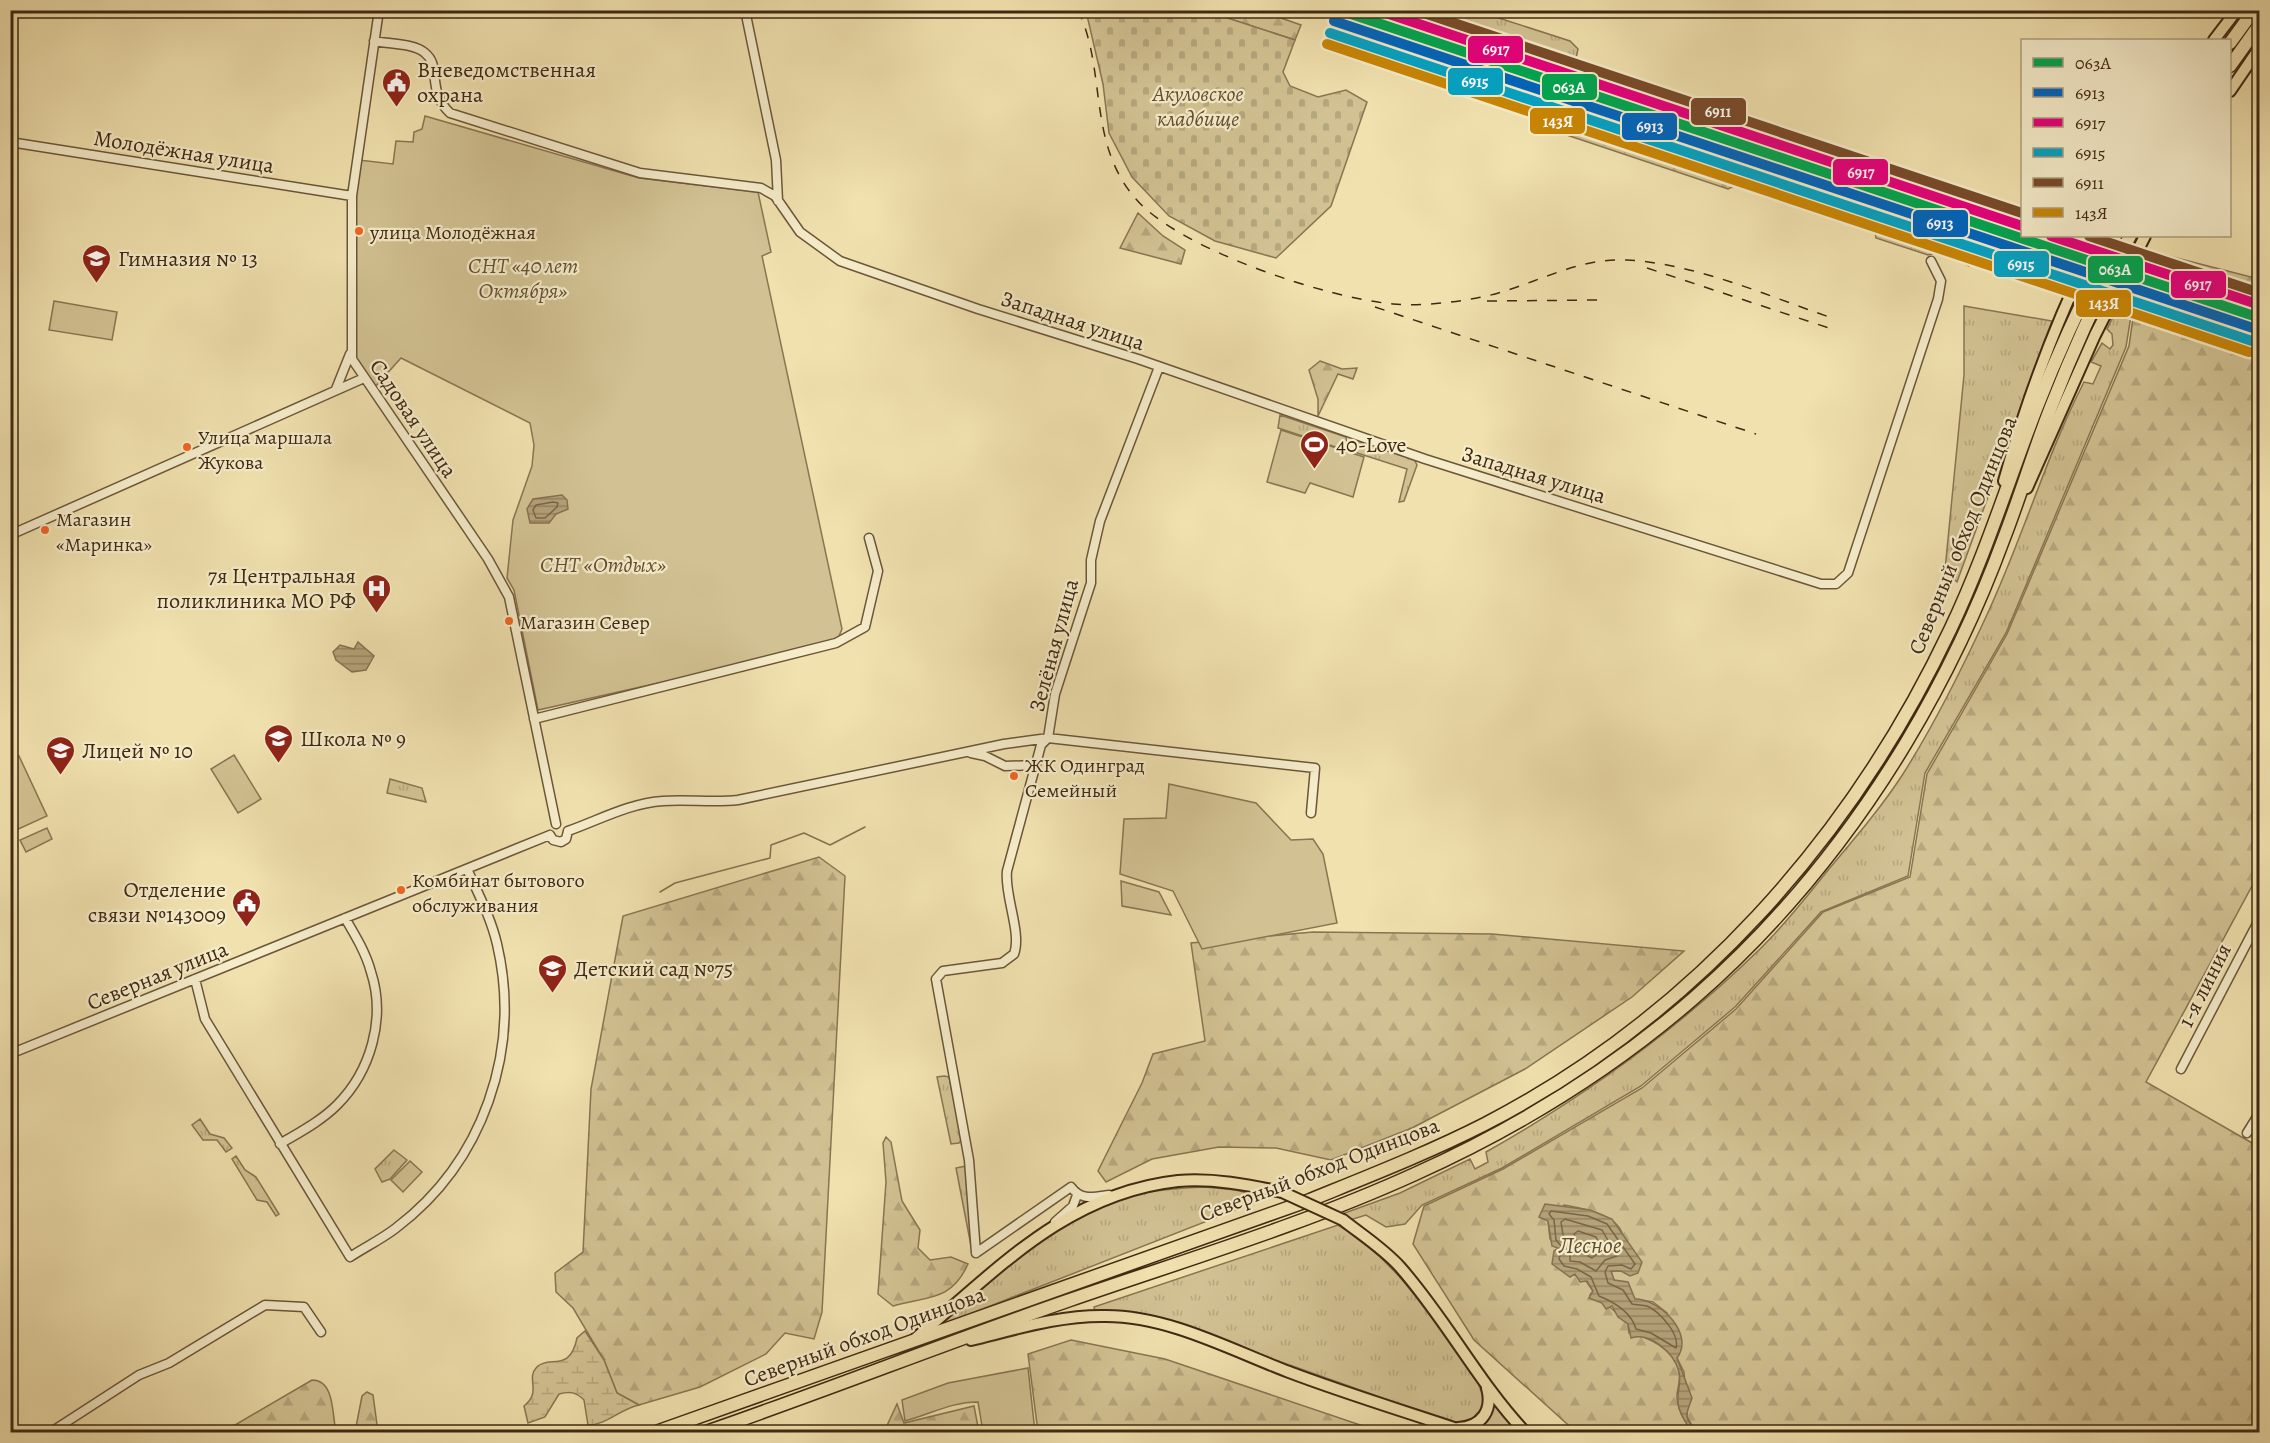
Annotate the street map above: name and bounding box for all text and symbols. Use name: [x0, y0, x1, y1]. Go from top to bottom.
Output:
line badge: 6917: [1467, 35, 1524, 64]
text: 6917: [1482, 39, 1510, 61]
legend: [2021, 39, 2231, 237]
text: 063А: [2075, 51, 2111, 75]
place label: Вневедомственная охрана: [417, 55, 596, 110]
public building icon: Вневедомственная охрана: [380, 66, 412, 108]
line badge: 6915: [1447, 67, 1504, 96]
text: 6915: [1461, 71, 1489, 93]
line badge: 063А: [1541, 73, 1598, 101]
text: 063А: [1553, 77, 1586, 99]
park label: Акуловское кладбище: [1152, 79, 1243, 134]
text: 6913: [2075, 81, 2105, 105]
line badge: 6911: [1690, 97, 1747, 126]
text: 6911: [1705, 101, 1731, 123]
line badge: 143Я: [1529, 107, 1586, 135]
text: 143Я: [1543, 111, 1573, 133]
text: 6917: [2075, 111, 2106, 135]
line badge: 6913: [1621, 112, 1678, 141]
text: 6913: [1636, 116, 1664, 138]
street label: Молодёжная улица: [91, 123, 277, 181]
text: 6915: [2075, 141, 2105, 165]
line badge: 6917: [1832, 158, 1889, 186]
text: 6917: [1847, 162, 1875, 184]
text: 6911: [2075, 171, 2104, 195]
text: 143Я: [2075, 201, 2108, 225]
line badge: 6913: [1912, 209, 1969, 238]
text: 6913: [1926, 213, 1954, 235]
place label: улица Молодёжная: [369, 219, 536, 246]
marker: улица Молодёжная: [353, 225, 365, 237]
school or university icon: Гимназия № 13: [81, 242, 113, 284]
place label: Гимназия № 13: [118, 244, 258, 274]
line badge: 6915: [1993, 250, 2050, 278]
park label: СНТ «40 лет Октября»: [468, 251, 578, 306]
text: 6915: [2007, 254, 2035, 276]
line badge: 063А: [2087, 255, 2144, 284]
text: 063А: [2099, 259, 2132, 281]
line badge: 6917: [2170, 270, 2227, 299]
text: 6917: [2184, 274, 2212, 296]
street label: Западная улица: [997, 284, 1149, 359]
line badge: 143Я: [2075, 289, 2132, 318]
text: 143Я: [2089, 293, 2119, 315]
street label: Садовая улица: [362, 353, 465, 485]
street label: Северный обход Одинцова: [1901, 411, 2025, 659]
place label: Улица маршала Жукова: [198, 424, 333, 476]
sports icon: 40-Love: [1299, 428, 1331, 470]
place label: 40-Love: [1336, 430, 1406, 460]
street label: Западная улица: [1458, 439, 1610, 511]
marker: Улица маршала Жукова: [181, 441, 193, 453]
place label: Магазин «Маринка»: [56, 506, 153, 558]
marker: Магазин «Маринка»: [39, 524, 51, 536]
park label: СНТ «Отдых»: [540, 550, 666, 580]
place label: 7я Центральная поликлиника МО РФ: [157, 561, 356, 616]
hospital icon: 7я Центральная поликлиника МО РФ: [361, 572, 393, 614]
street label: Зелёная улица: [1022, 575, 1086, 715]
place label: Магазин Север: [520, 609, 650, 636]
marker: Магазин Север: [503, 615, 515, 627]
school or university icon: Школа № 9: [263, 722, 295, 764]
place label: Школа № 9: [300, 724, 406, 754]
school or university icon: Лицей № 10: [45, 734, 77, 776]
place label: Лицей № 10: [82, 736, 193, 766]
place label: ЖК Одинград Семейный: [1025, 752, 1145, 804]
marker: ЖК Одинград Семейный: [1008, 770, 1020, 782]
place label: Комбинат бытового обслуживания: [412, 867, 585, 919]
place label: Отделение связи №143009: [88, 875, 226, 930]
marker: Комбинат бытового обслуживания: [395, 884, 407, 896]
public building icon: Отделение связи №143009: [231, 886, 263, 928]
street label: Северная улица: [82, 934, 233, 1018]
street label: 1-я линия: [2171, 938, 2239, 1033]
school or university icon: Детский сад №75: [537, 952, 569, 994]
place label: Детский сад №75: [574, 954, 733, 984]
street label: Северный обход Одинцова: [1195, 1110, 1444, 1230]
water label: Лесное: [1557, 1229, 1622, 1261]
street label: Северный обход Одинцова: [740, 1279, 990, 1395]

